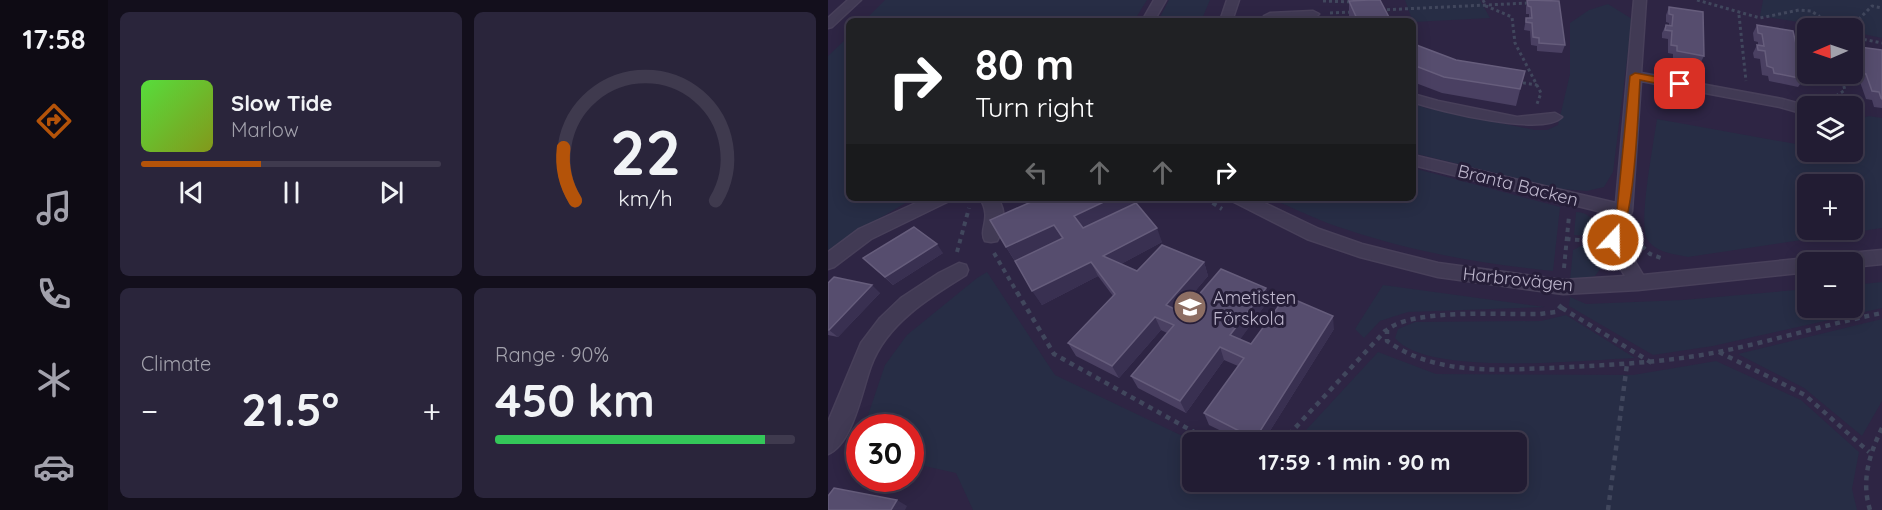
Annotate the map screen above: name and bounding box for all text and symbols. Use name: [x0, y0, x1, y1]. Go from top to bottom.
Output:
north arrow: [1797, 18, 1863, 84]
map controls: [1797, 18, 1863, 318]
text: 17:58: [22, 22, 86, 56]
text: 80 m: [975, 38, 1074, 91]
icon: right: [876, 42, 954, 120]
pin: [1654, 58, 1705, 109]
icon: arrive: [1663, 67, 1696, 100]
text: Slow Tide: [231, 89, 332, 117]
text: Turn right: [975, 90, 1094, 124]
button: layers: [1797, 96, 1863, 162]
icon: directions: [33, 100, 75, 142]
text: 22: [609, 113, 681, 191]
text: Marlow: [231, 117, 299, 142]
icon: left: [1020, 156, 1053, 189]
icon: ahead: [1083, 156, 1116, 189]
icon: ahead: [1146, 156, 1179, 189]
icon: right: [1209, 156, 1242, 189]
street label: Branta Backen: [1455, 159, 1581, 211]
button: +: [1797, 174, 1863, 240]
icon: previous: [175, 176, 208, 209]
icon: pause: [275, 176, 308, 209]
icon: next: [375, 176, 408, 209]
text: km/h: [618, 186, 672, 212]
icon: music: [33, 187, 75, 229]
position arrow: [1581, 208, 1645, 272]
button: −: [1797, 252, 1863, 318]
street label: Harbrovägen: [1462, 262, 1574, 296]
icon: phone: [33, 273, 75, 315]
place label: Ametisten Förskola: [1213, 286, 1296, 330]
school or university icon: Ametisten Förskola: [1172, 289, 1208, 325]
text: Range · 90%: [495, 342, 609, 367]
text: Climate: [141, 351, 211, 376]
icon: climate: [33, 359, 75, 401]
text: 450 km: [495, 372, 655, 428]
text: 21.5°: [241, 381, 339, 437]
text: −: [141, 390, 158, 431]
text: +: [422, 390, 441, 431]
speed limit sign: 30: [846, 414, 924, 492]
icon: car: [33, 446, 75, 488]
text: 17:59 · 1 min · 90 m: [1259, 448, 1450, 476]

